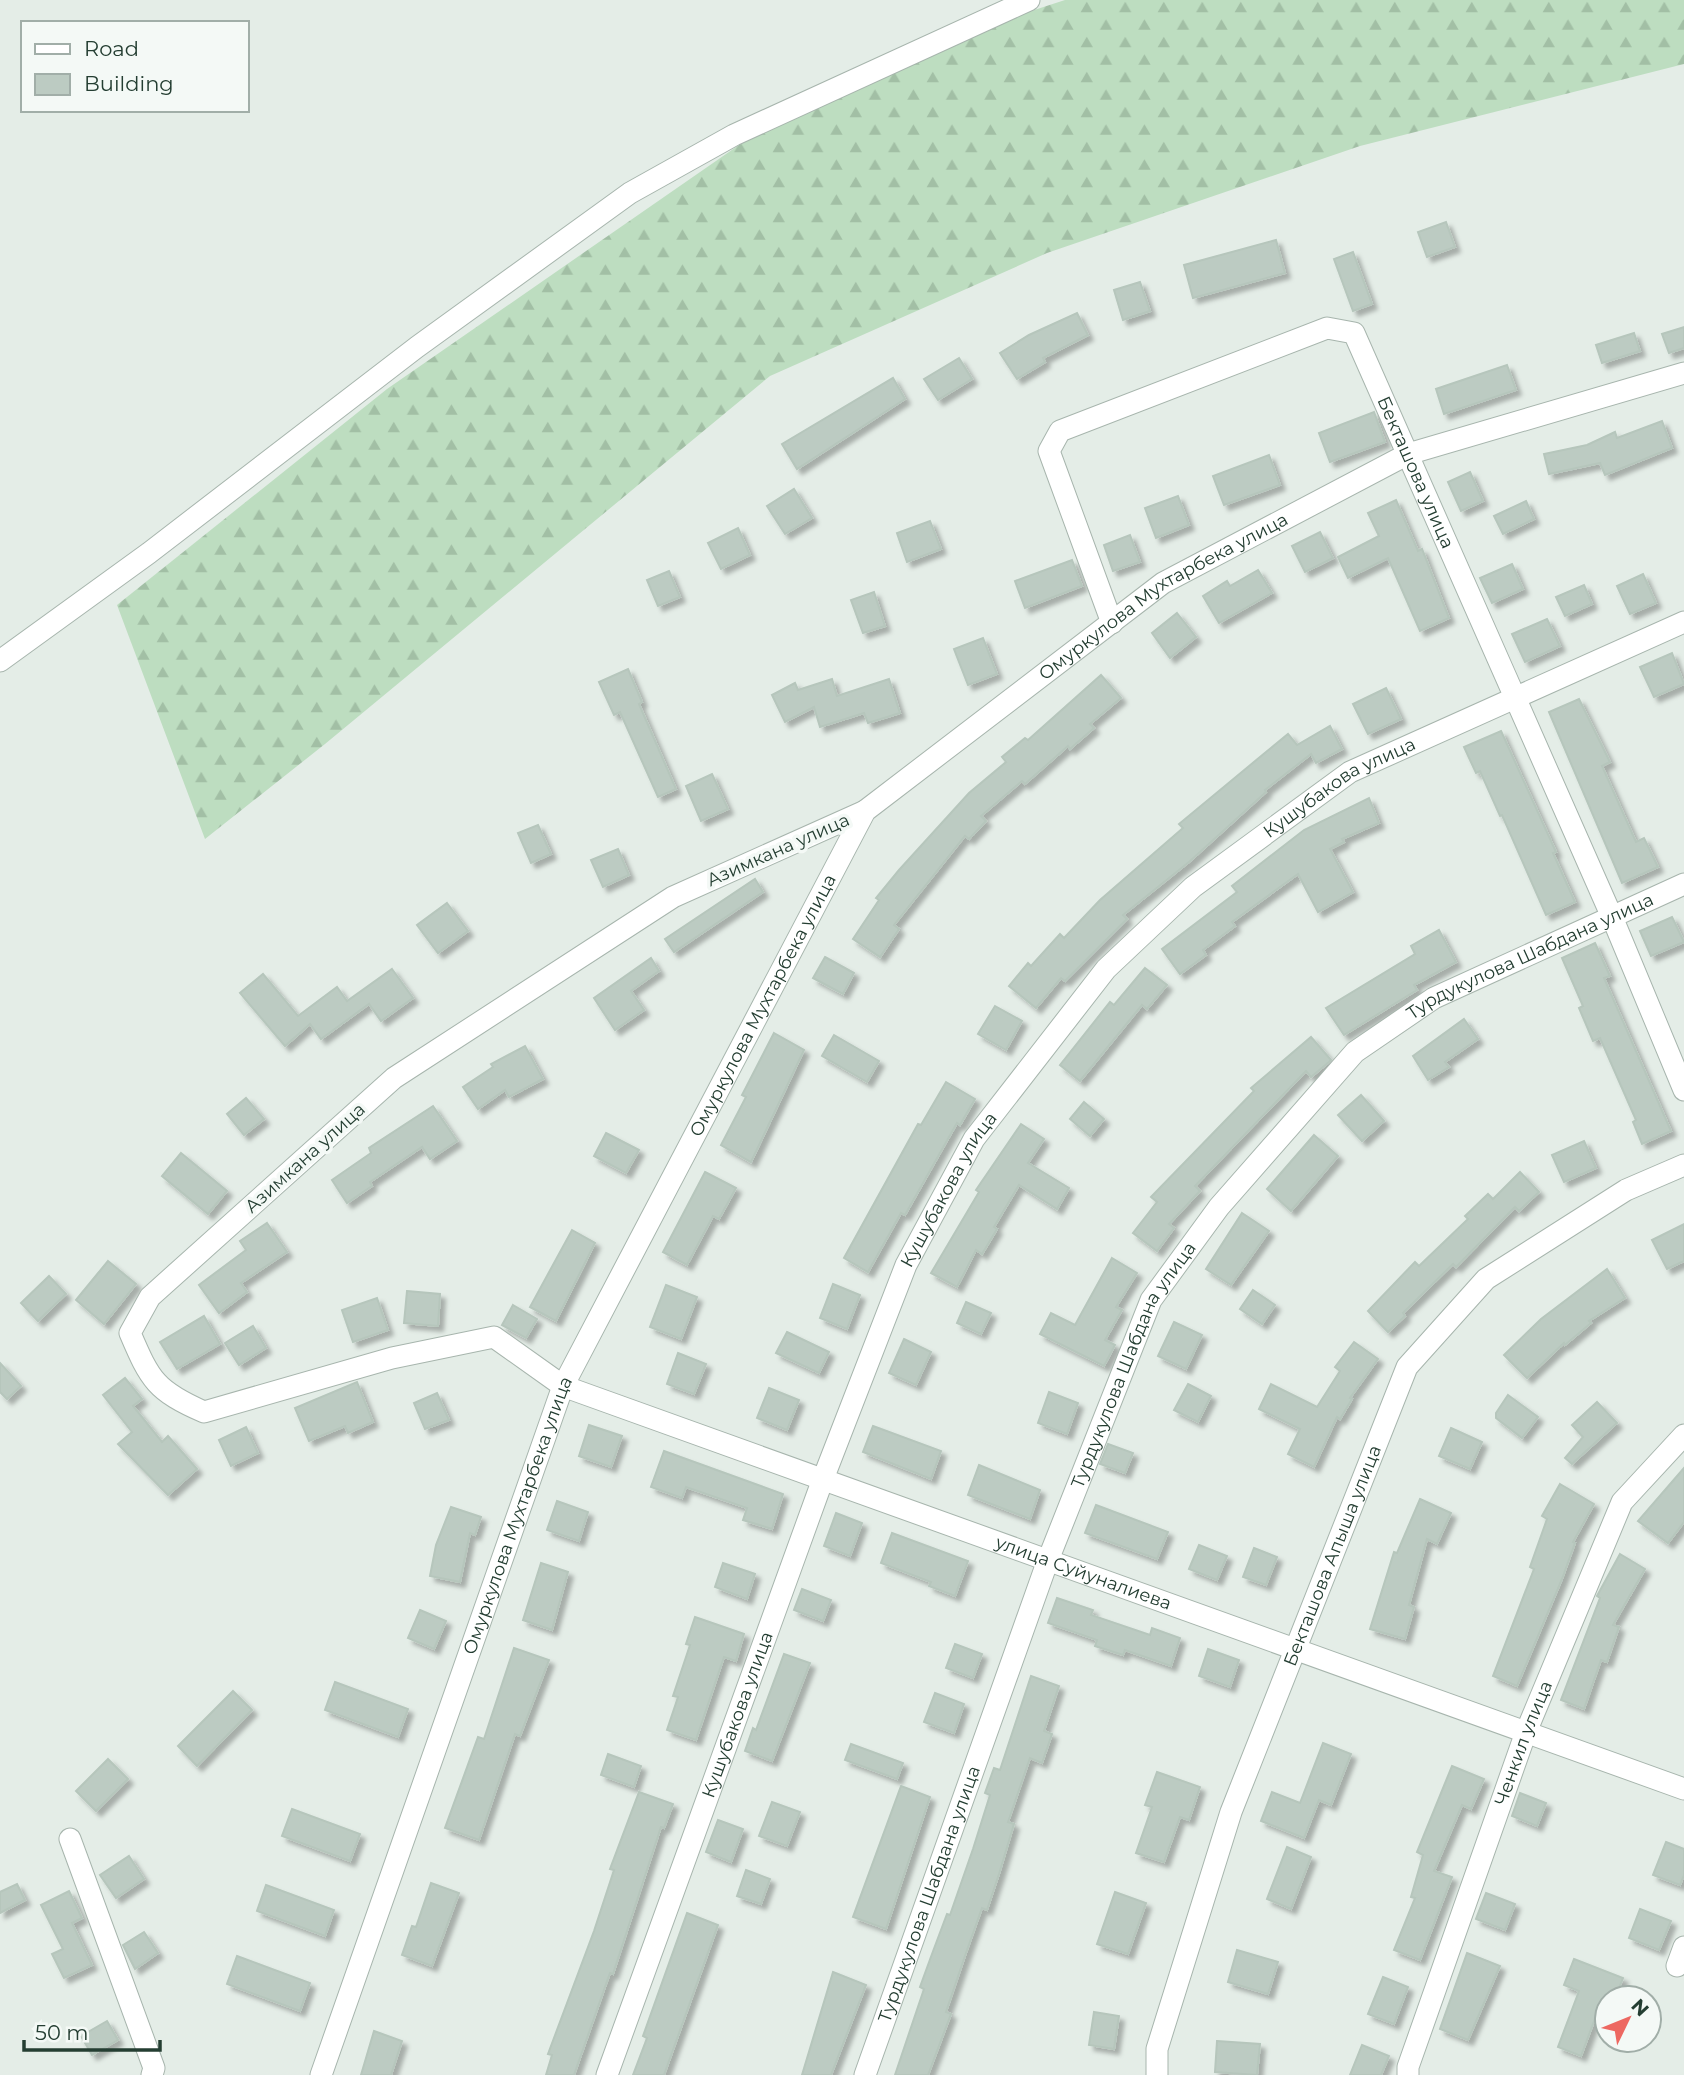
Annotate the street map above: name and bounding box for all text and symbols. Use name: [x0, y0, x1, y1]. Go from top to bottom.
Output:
legend: [21, 21, 248, 112]
text: Road: [84, 36, 139, 61]
text: Building: [84, 71, 174, 96]
street label: Бекташова улица: [1372, 393, 1459, 552]
street label: Омуркулова Мухтарбека улица: [1034, 508, 1292, 685]
street label: Кушубакова улица: [1259, 733, 1419, 843]
street label: Азимкана улица: [703, 809, 853, 891]
street label: Омуркулова Мухтарбека улица: [685, 871, 841, 1140]
street label: Турдукулова Шабдана улица: [1402, 888, 1657, 1024]
street label: Азимкана улица: [240, 1098, 370, 1218]
street label: Кушубакова улица: [896, 1108, 1002, 1271]
street label: Турдукулова Шабдана улица: [1067, 1238, 1201, 1491]
street label: Омуркулова Мухтарбека улица: [459, 1373, 577, 1657]
street label: Бекташова Апыша улица: [1279, 1442, 1386, 1669]
street label: улица Суйуналиева: [992, 1531, 1174, 1615]
street label: Кушубакова улица: [697, 1629, 778, 1801]
street label: Ченкил улица: [1490, 1677, 1557, 1808]
street label: Турдукулова Шабдана улица: [874, 1763, 985, 2025]
north arrow: [1593, 1984, 1663, 2054]
text: N: [1626, 1994, 1654, 2021]
scale bar: [24, 2008, 161, 2052]
text: 50 m: [35, 2020, 89, 2045]

